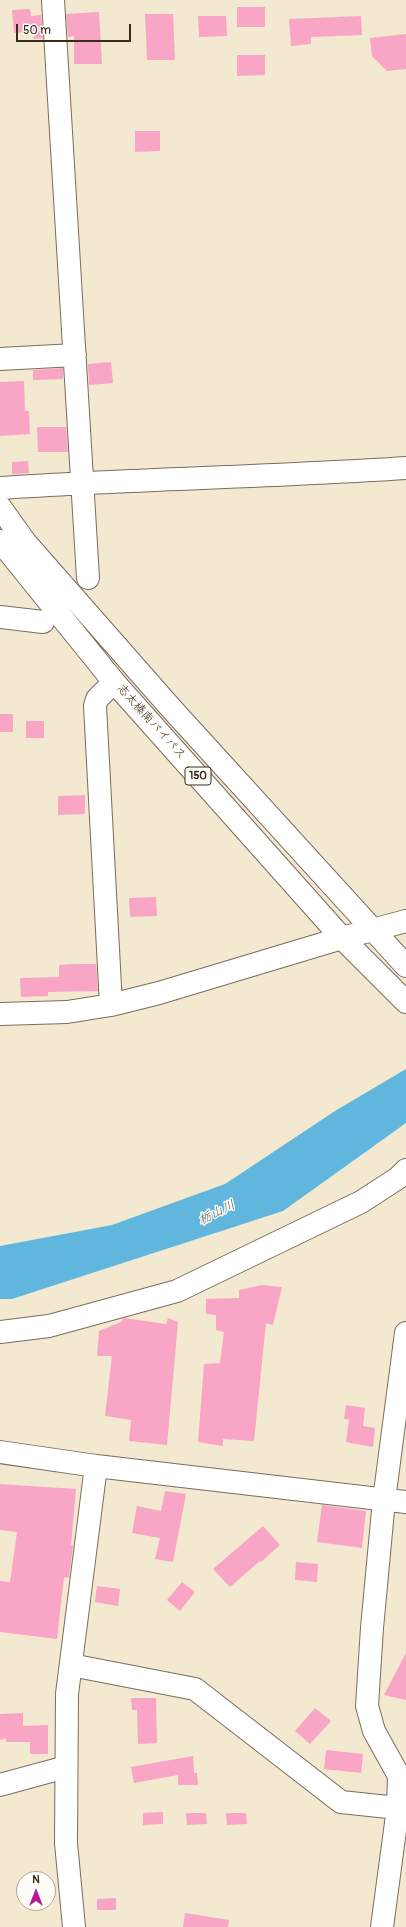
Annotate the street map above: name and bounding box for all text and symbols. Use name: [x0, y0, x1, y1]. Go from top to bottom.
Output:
scale bar: [18, 16, 133, 42]
text: 50 m: [23, 23, 51, 38]
street label: 志太榛南バイパス: [114, 682, 188, 762]
road number: 150: [185, 767, 211, 785]
water label: 栃山川: [196, 1197, 238, 1229]
north arrow: [16, 1871, 56, 1911]
text: N: [32, 1873, 40, 1886]

